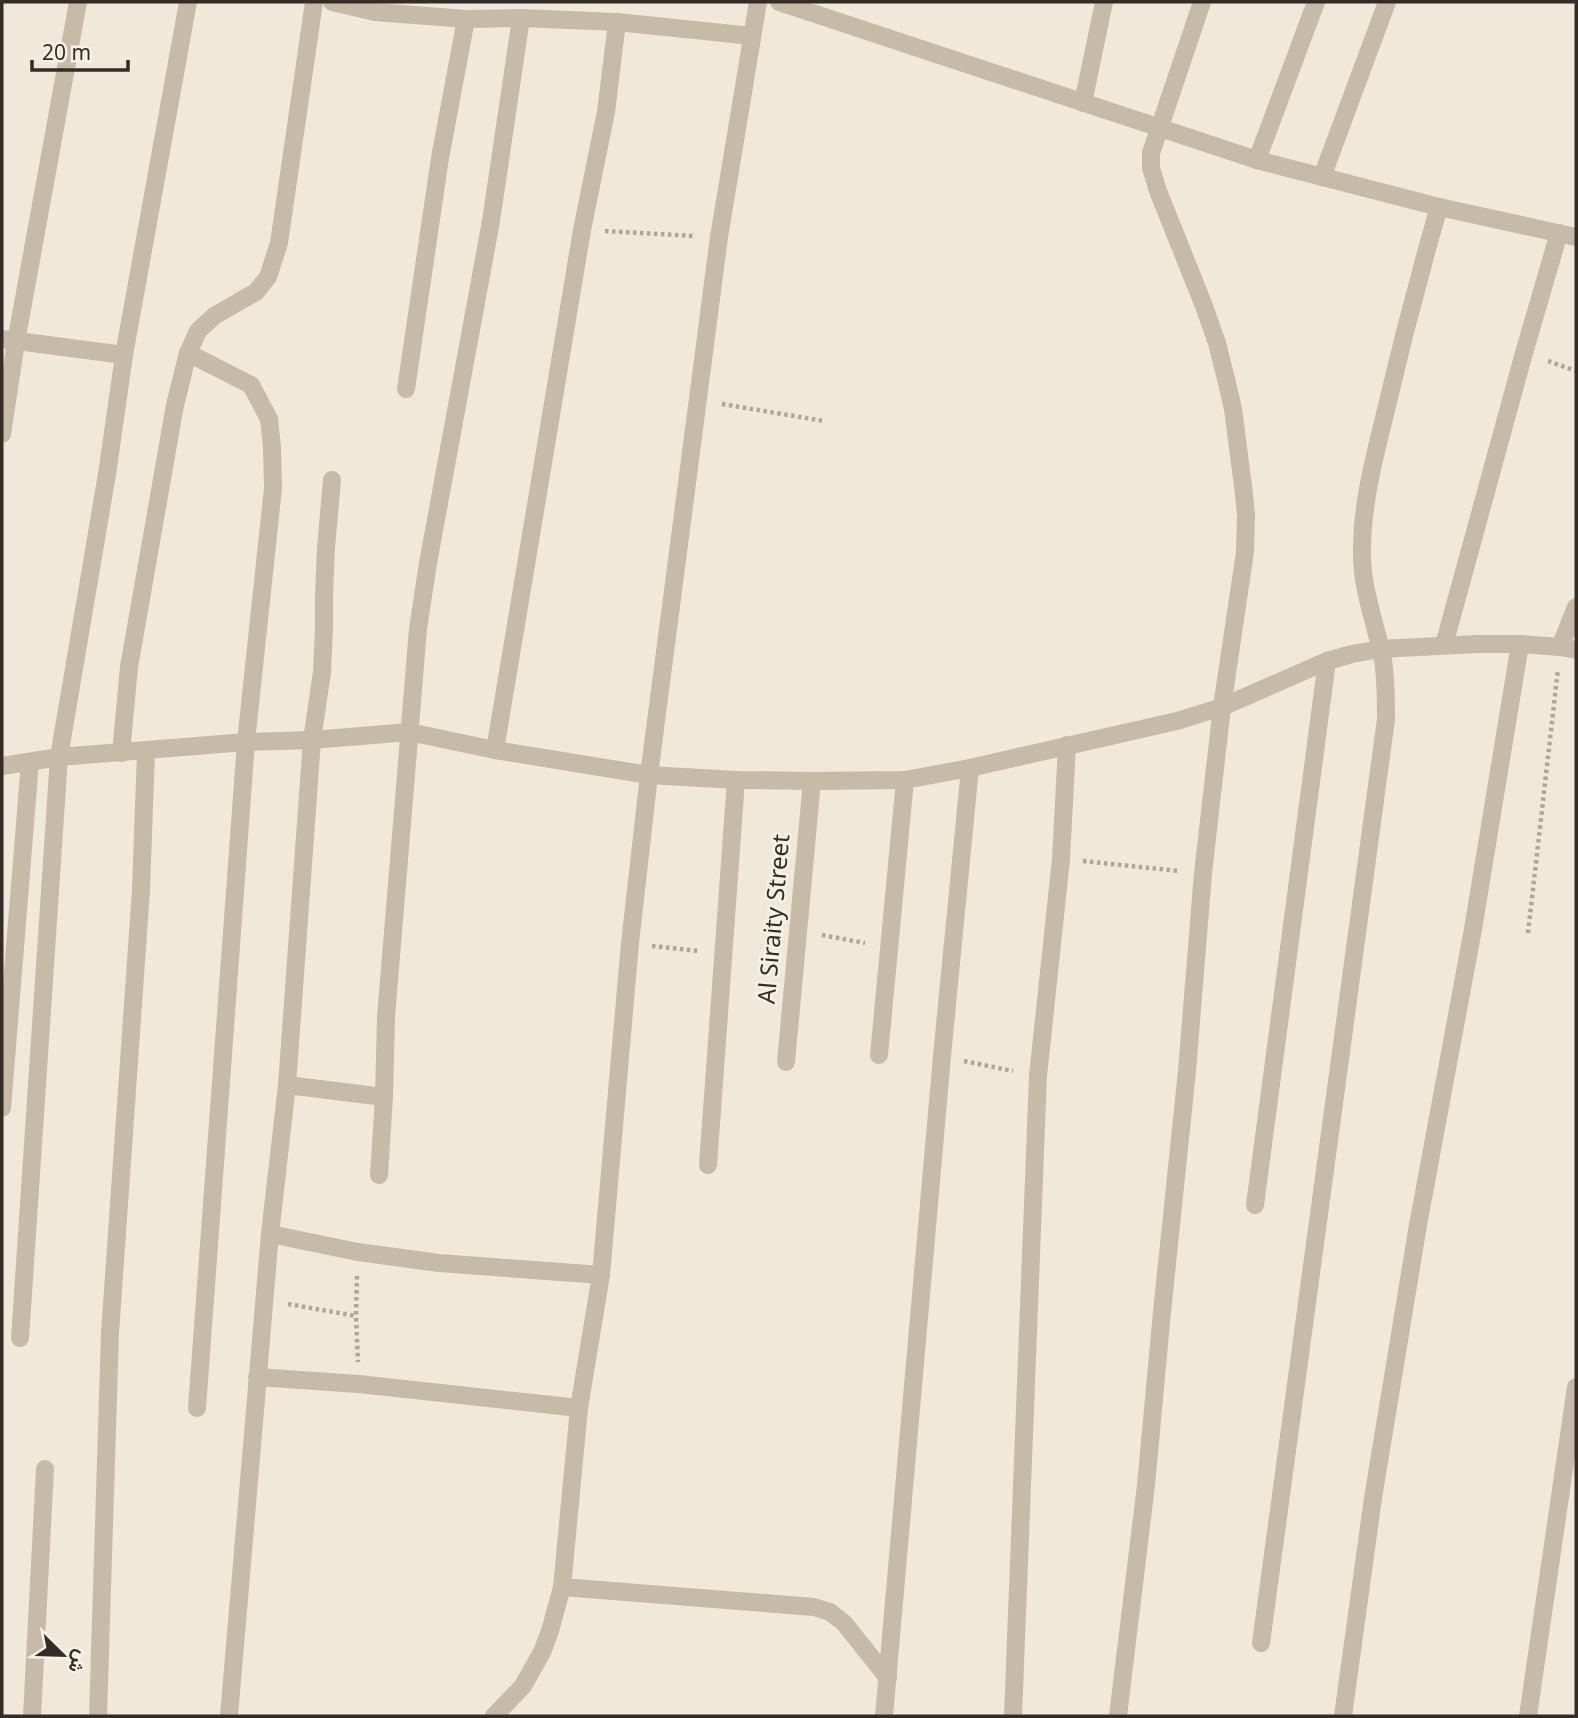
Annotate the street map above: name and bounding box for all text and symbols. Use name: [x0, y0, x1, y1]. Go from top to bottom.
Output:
scale bar: [32, 28, 128, 72]
text: 20 m: [42, 38, 91, 66]
street label: Al Siraity Street: [749, 832, 796, 1005]
north arrow: [28, 1620, 98, 1690]
text: ش: [62, 1646, 95, 1677]

